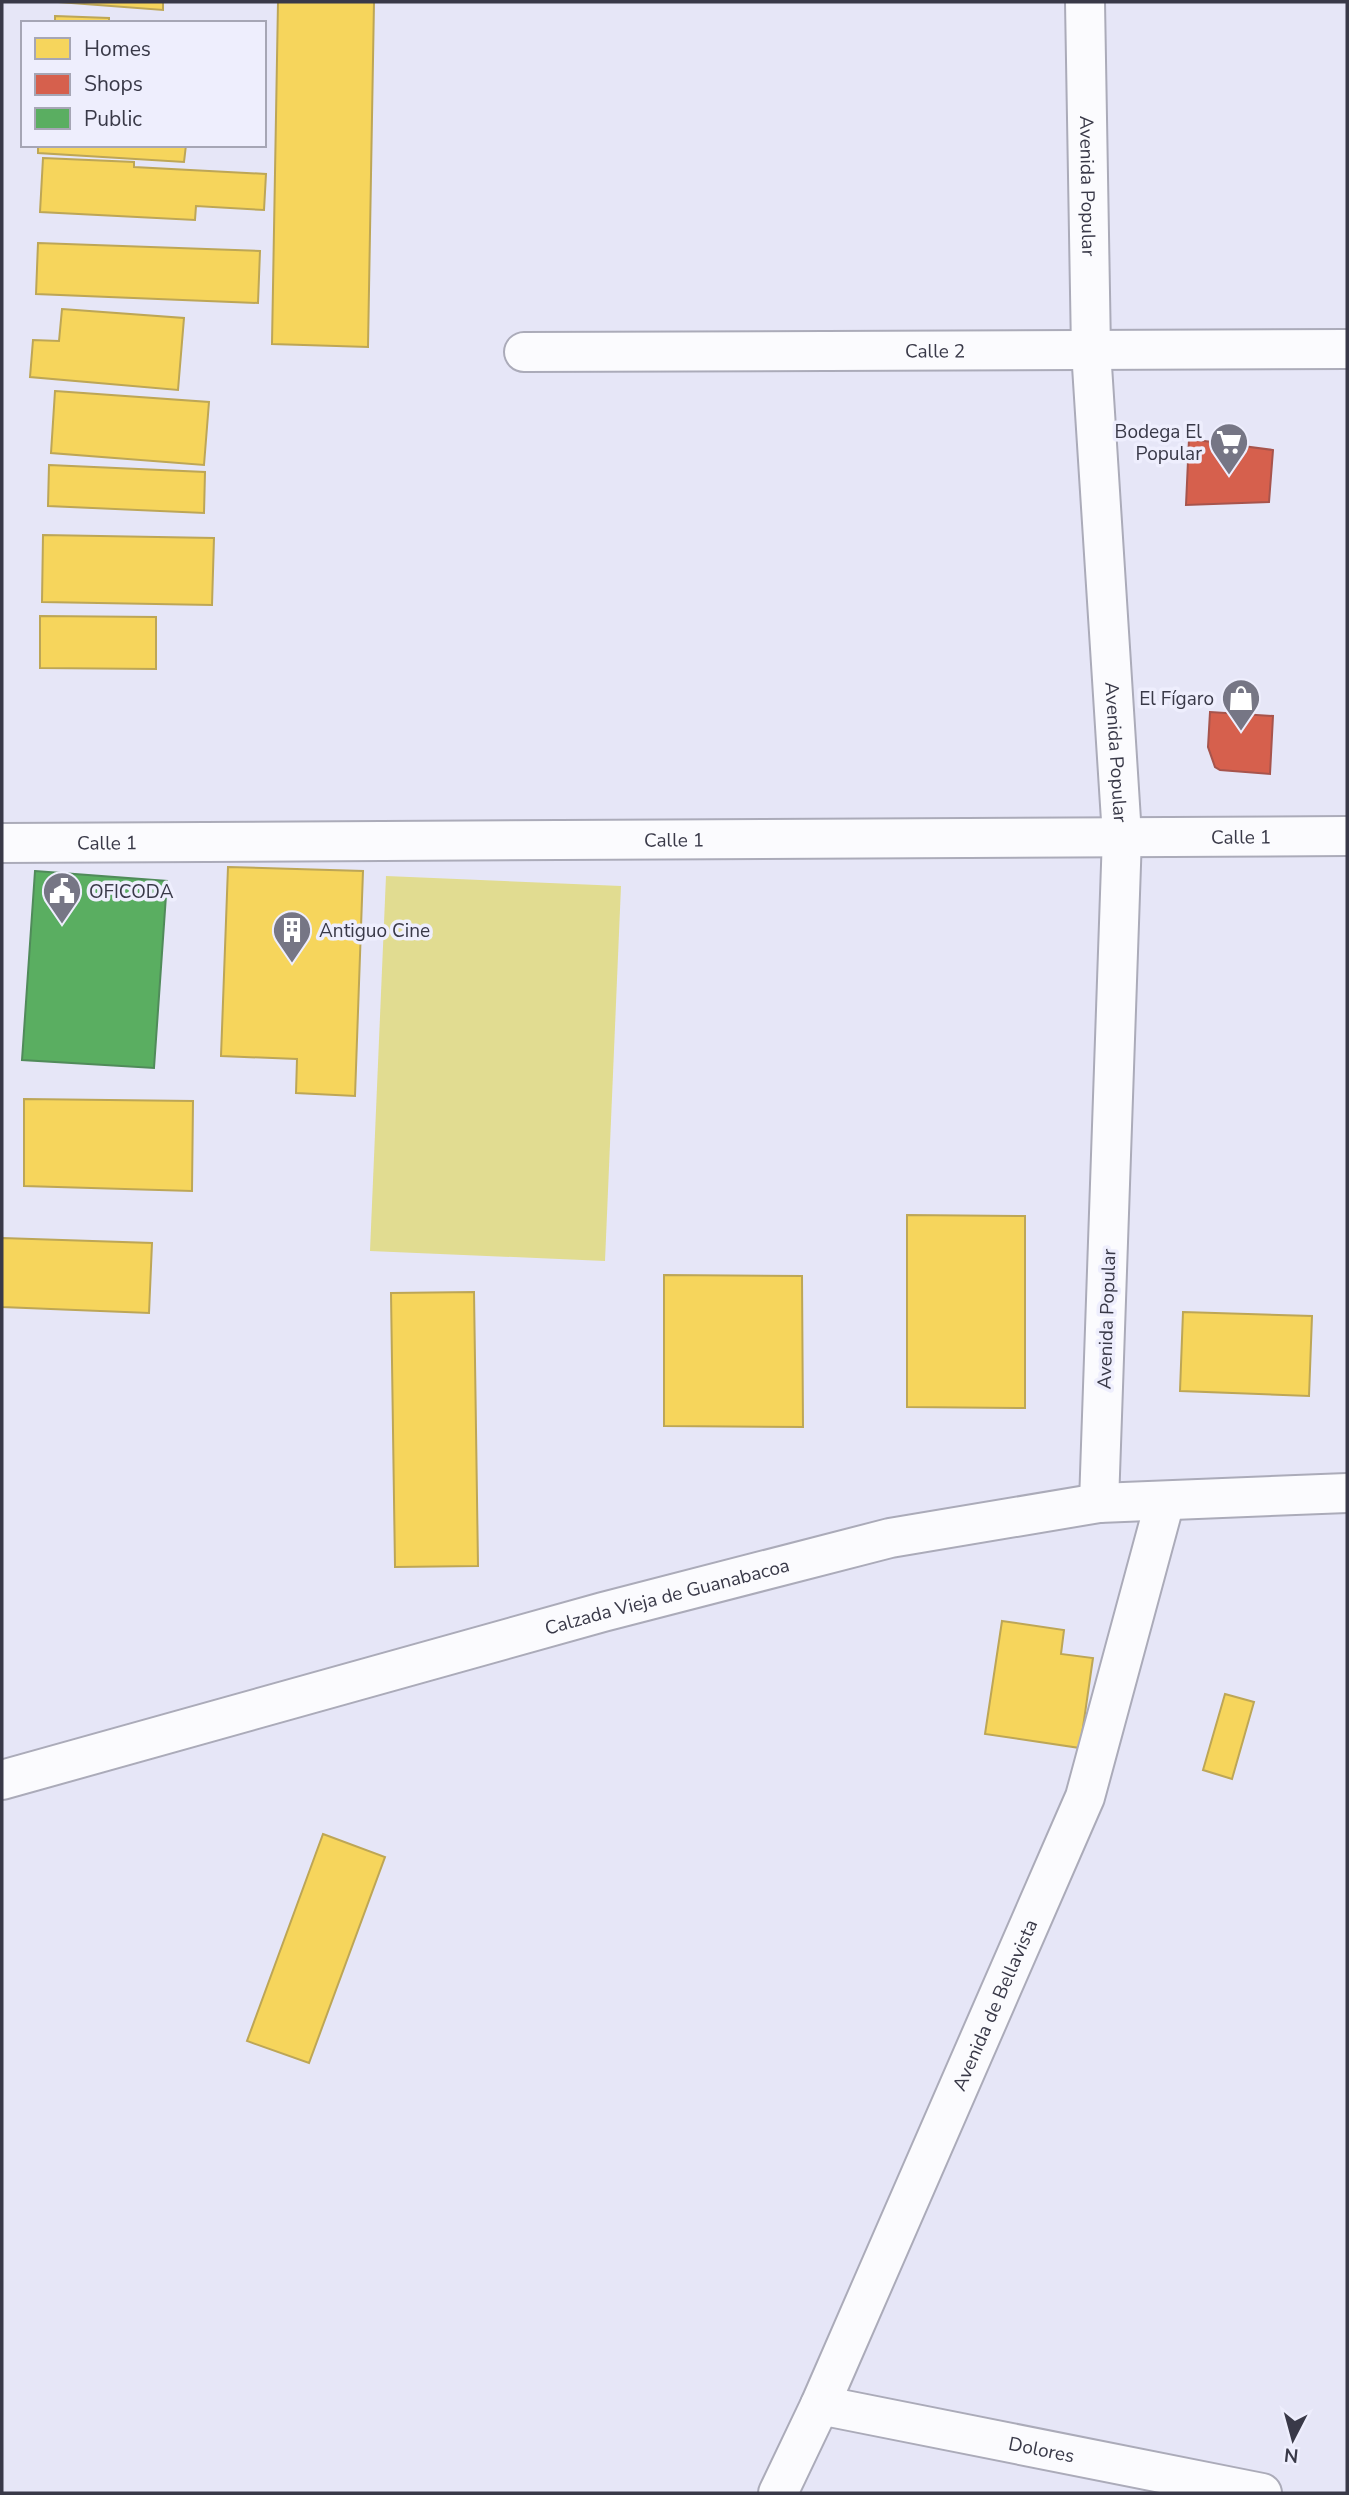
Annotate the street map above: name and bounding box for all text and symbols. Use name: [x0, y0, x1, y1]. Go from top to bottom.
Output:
legend: [21, 21, 266, 147]
text: Homes: [84, 35, 151, 63]
text: Shops: [84, 70, 143, 98]
text: Public: [84, 105, 142, 133]
street label: Avenida Popular: [1073, 115, 1101, 257]
street label: Calle 2: [905, 338, 965, 365]
place label: Bodega El Popular: [1115, 419, 1202, 467]
supermarket icon: Bodega El Popular: [1208, 421, 1250, 476]
shop icon: El Fígaro: [1220, 677, 1262, 732]
street label: Avenida Popular: [1098, 681, 1133, 823]
place label: El Fígaro: [1139, 686, 1214, 712]
street label: Calle 1: [1211, 824, 1271, 851]
street label: Calle 1: [644, 827, 704, 854]
street label: Calle 1: [77, 830, 137, 857]
public building icon: OFICODA: [41, 870, 83, 925]
place label: OFICODA: [89, 879, 174, 905]
building icon: Antiguo Cine: [271, 909, 313, 964]
place label: Antiguo Cine: [319, 918, 430, 944]
street label: Avenida Popular: [1092, 1248, 1122, 1390]
street label: Calzada Vieja de Guanabacoa: [542, 1552, 792, 1642]
street label: Avenida de Bellavista: [947, 1915, 1044, 2095]
north arrow: [1258, 2404, 1328, 2474]
street label: Dolores: [1006, 2431, 1077, 2469]
text: N: [1283, 2441, 1300, 2469]

